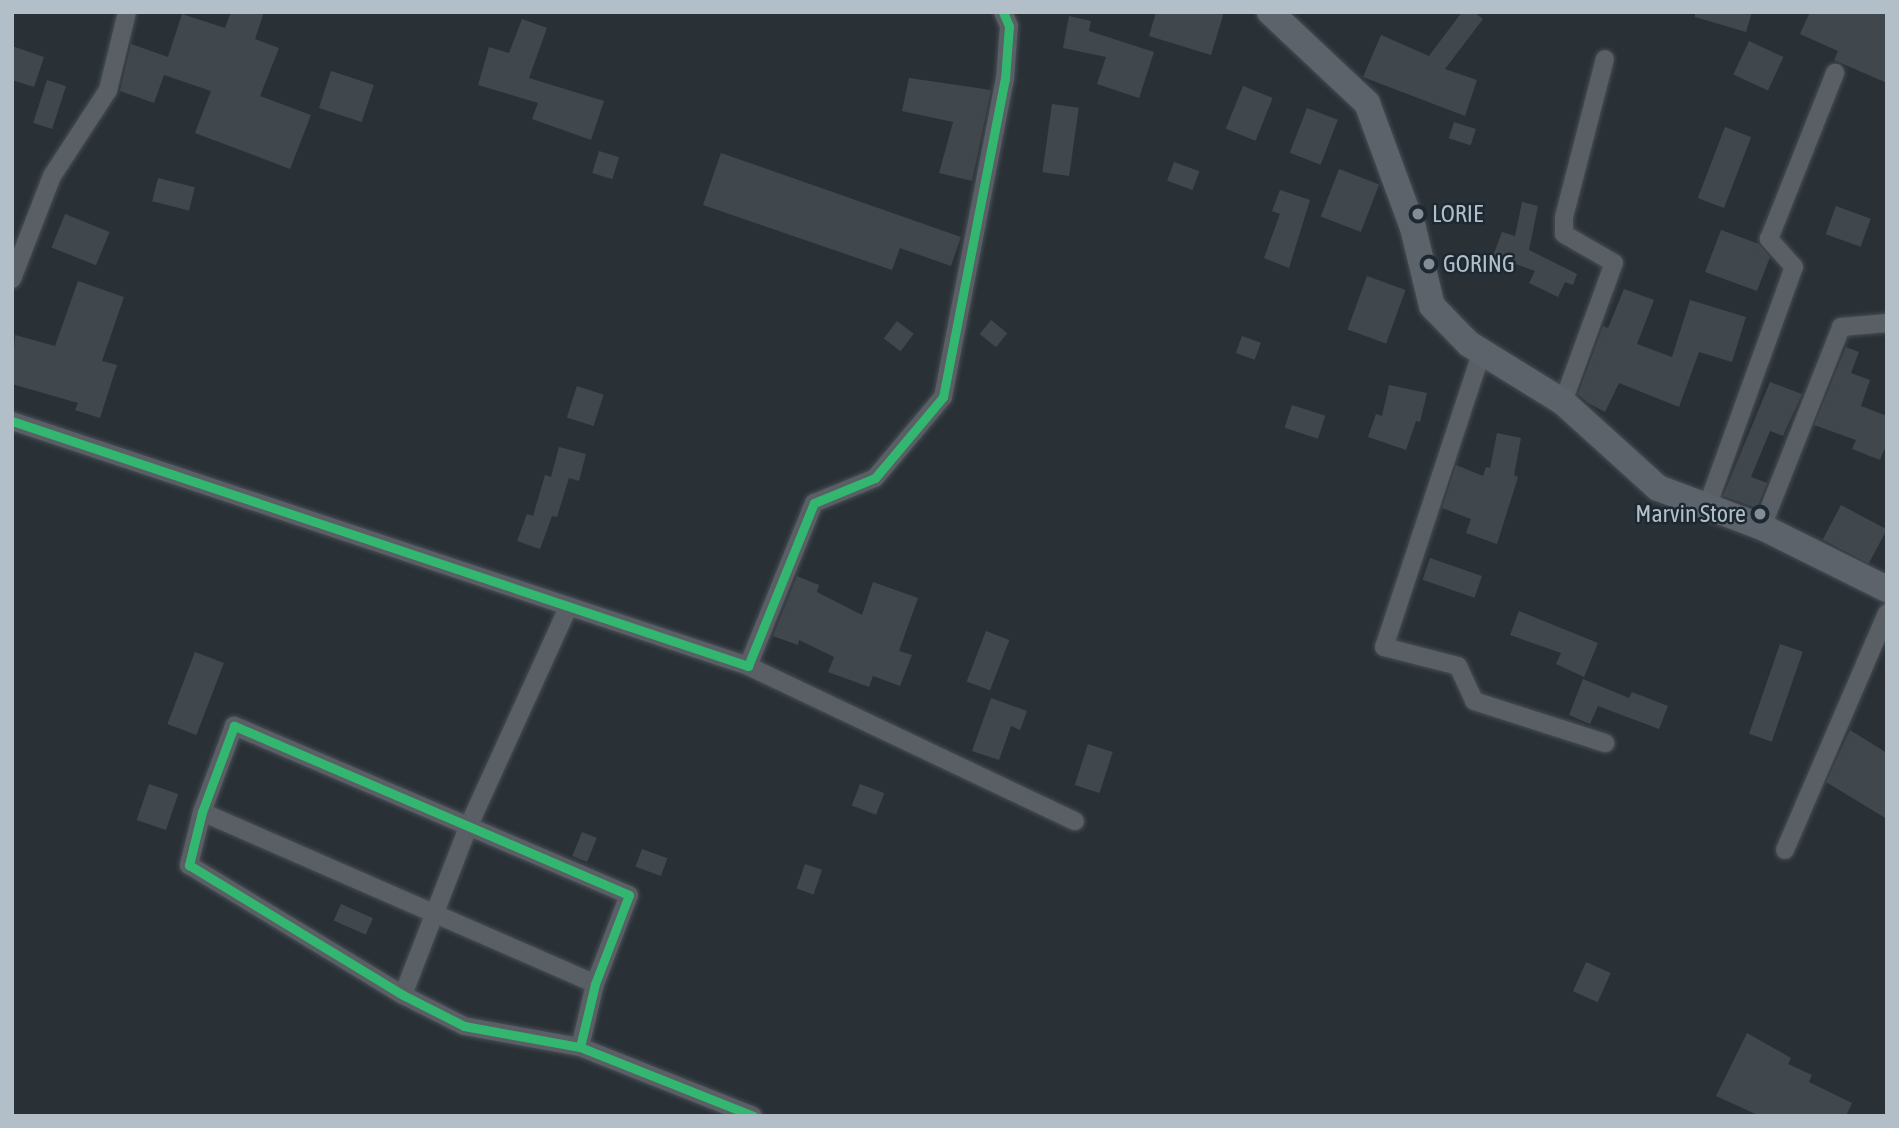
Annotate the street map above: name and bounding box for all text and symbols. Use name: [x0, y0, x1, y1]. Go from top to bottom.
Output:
place label: LORIE: [1432, 200, 1483, 228]
marker: LORIE: [1410, 206, 1426, 222]
place label: GORING: [1443, 250, 1515, 278]
marker: GORING: [1421, 256, 1437, 272]
place label: Marvin Store: [1635, 500, 1746, 528]
marker: Marvin Store: [1752, 506, 1768, 522]

